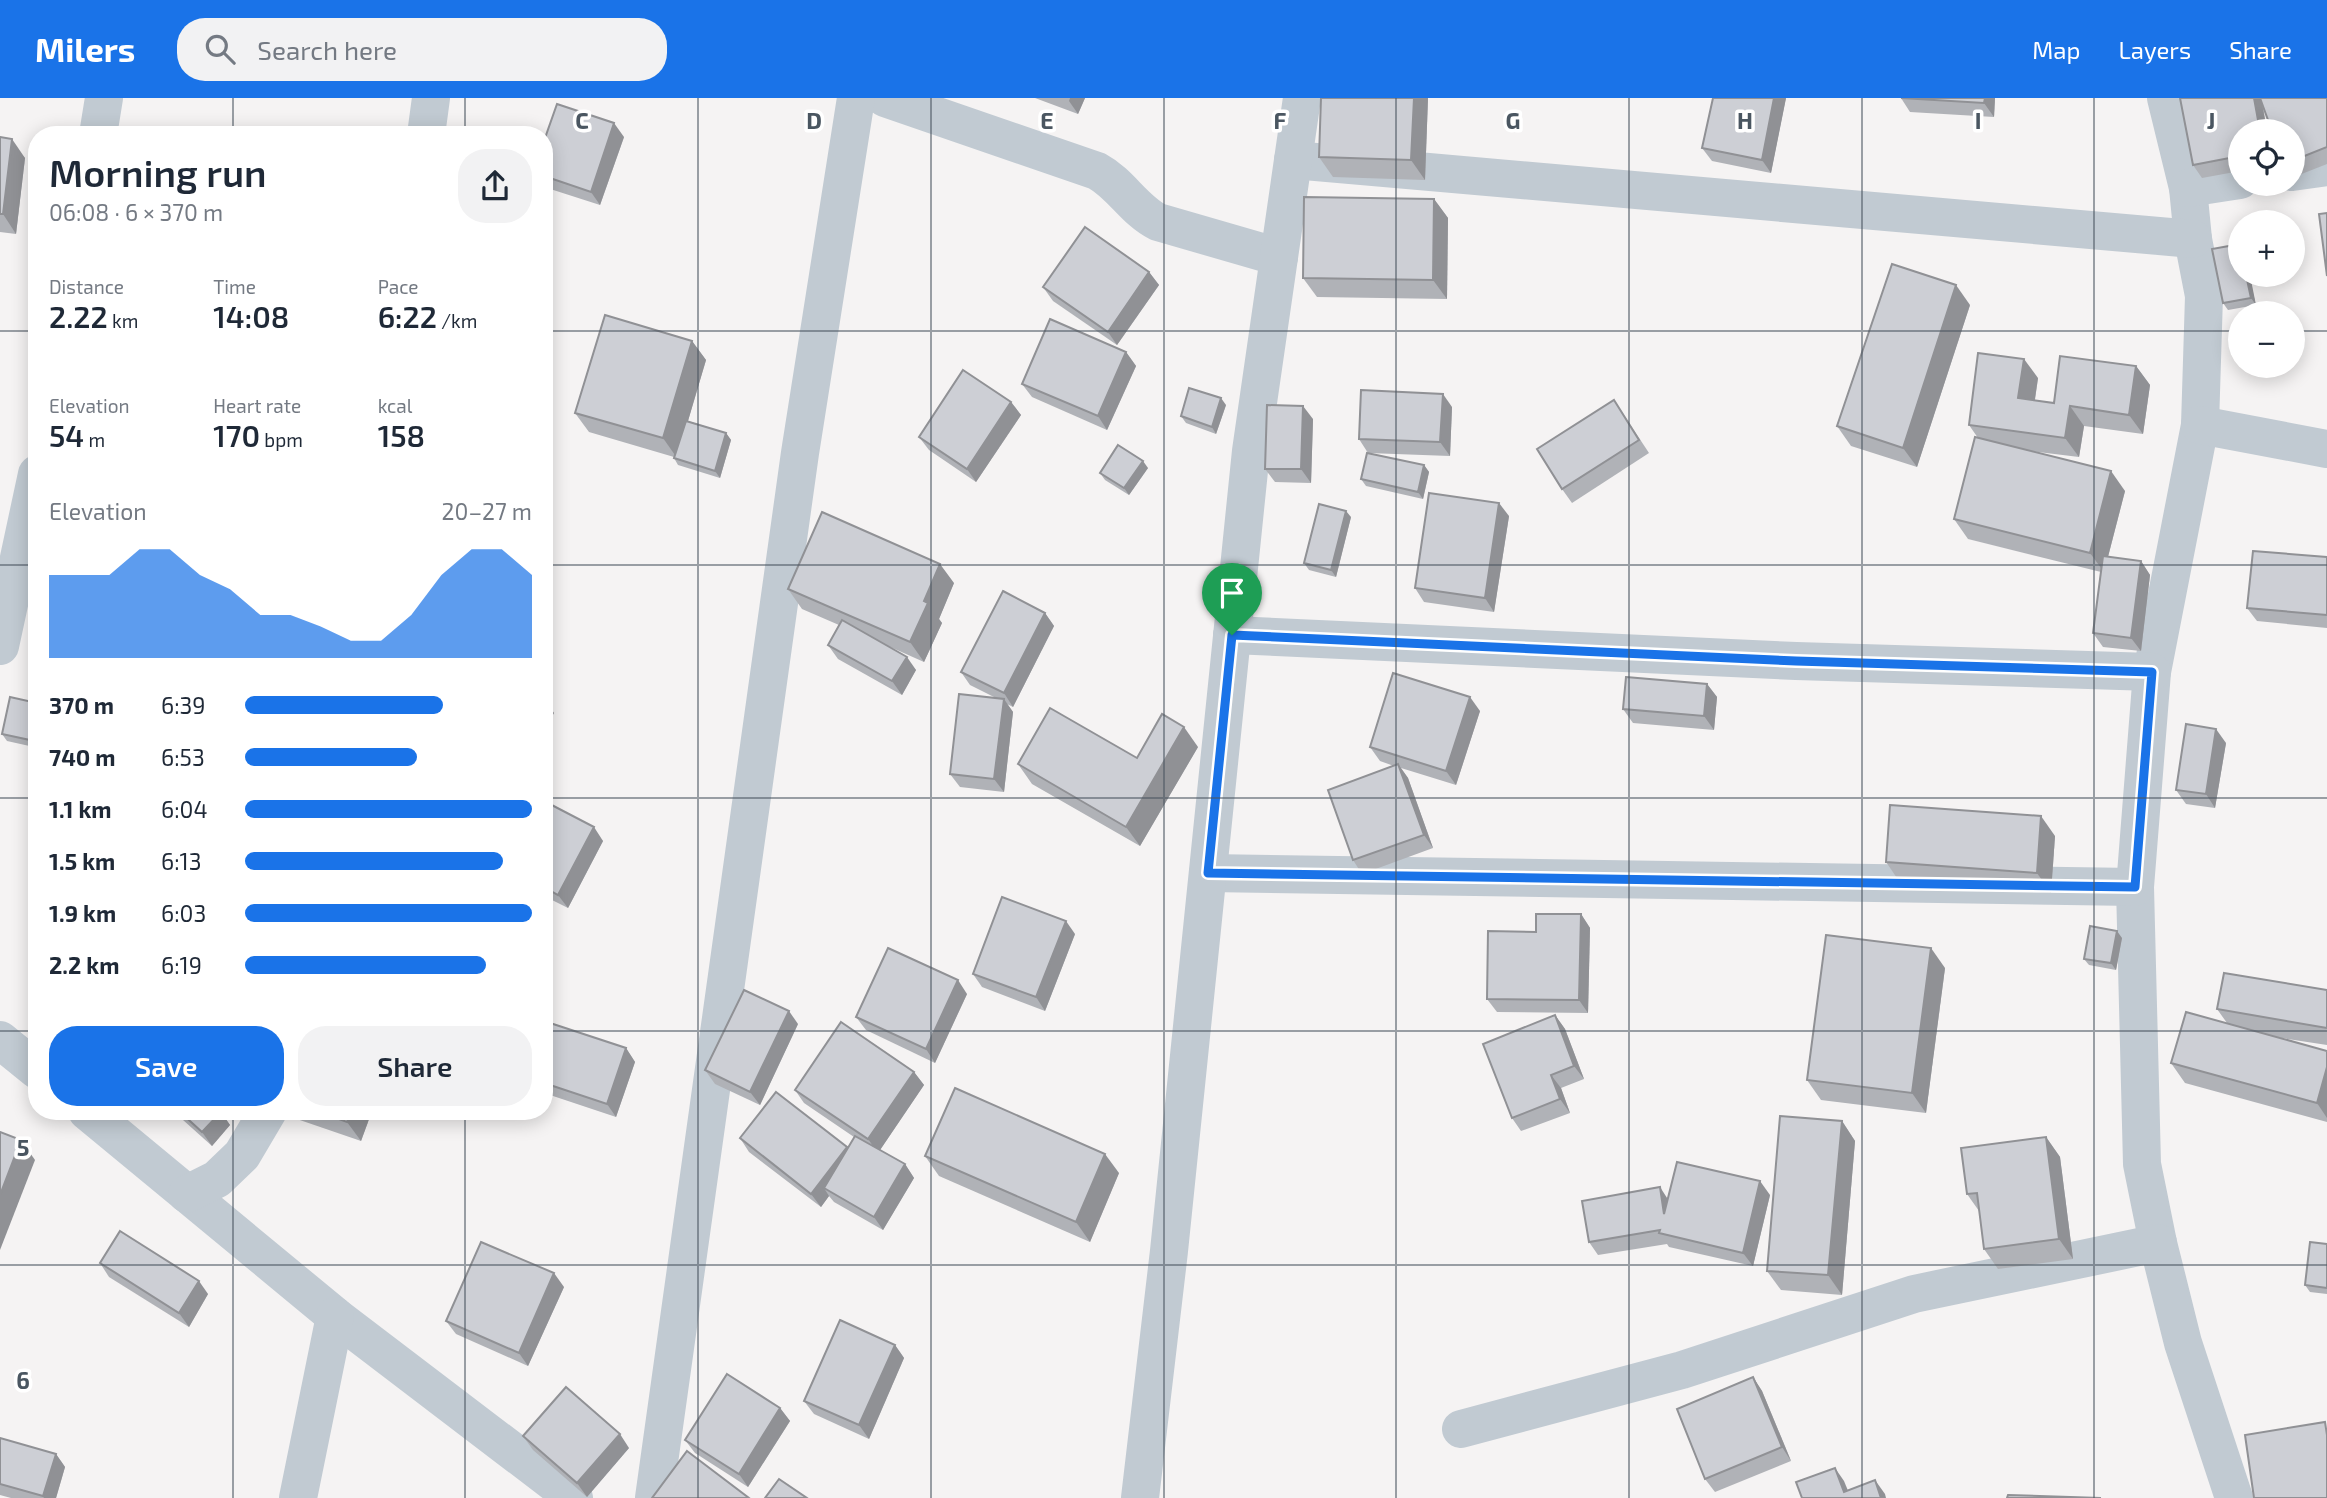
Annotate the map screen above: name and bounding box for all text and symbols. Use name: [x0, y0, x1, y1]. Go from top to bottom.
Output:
search box: [177, 18, 667, 81]
text: Milers: [35, 29, 135, 69]
icon: search: [201, 30, 239, 68]
text: Search here: [257, 34, 397, 65]
text: Map: [2032, 35, 2080, 64]
text: Layers: [2118, 35, 2191, 64]
text: Share: [2229, 35, 2292, 64]
text: C: [575, 106, 589, 134]
text: D: [806, 106, 822, 134]
text: E: [1040, 106, 1054, 134]
text: F: [1274, 106, 1287, 134]
text: G: [1506, 106, 1520, 134]
text: H: [1737, 106, 1753, 134]
text: I: [1975, 106, 1981, 134]
text: J: [2207, 106, 2215, 134]
map controls: [2228, 119, 2305, 378]
button: locate: [2228, 119, 2305, 196]
text: Morning run: [49, 149, 267, 195]
button: share: [458, 149, 532, 223]
text: 06:08 · 6 × 370 m: [49, 198, 223, 226]
button: +: [2228, 210, 2305, 287]
text: Distance: [49, 275, 124, 298]
text: Time: [213, 275, 256, 298]
text: Pace: [378, 275, 419, 298]
text: 2.22: [49, 298, 108, 334]
text: 14:08: [213, 298, 289, 334]
text: 6:22: [378, 298, 437, 334]
button: −: [2228, 301, 2305, 378]
text: km: [108, 309, 138, 332]
text: /km: [437, 309, 477, 332]
text: Elevation: [49, 394, 130, 417]
text: Heart rate: [213, 394, 301, 417]
text: kcal: [378, 394, 412, 417]
text: 54: [49, 417, 84, 453]
text: 170: [213, 417, 260, 453]
text: 158: [378, 417, 425, 453]
text: m: [84, 428, 105, 451]
text: bpm: [260, 428, 303, 451]
text: Elevation: [49, 497, 147, 525]
text: 20–27 m: [442, 497, 532, 525]
pin: [1202, 563, 1262, 635]
icon: arrive: [1213, 574, 1251, 612]
text: 370 m: [49, 691, 114, 719]
text: 6:39: [161, 691, 206, 719]
text: 740 m: [49, 743, 116, 771]
text: 6:53: [161, 743, 205, 771]
text: 1.1 km: [49, 795, 112, 823]
text: 6:04: [161, 795, 208, 823]
text: 1.5 km: [49, 847, 115, 875]
text: 6:13: [161, 847, 202, 875]
text: 1.9 km: [49, 899, 116, 927]
text: 6:03: [161, 899, 206, 927]
text: 2.2 km: [49, 951, 119, 979]
text: 6:19: [161, 951, 202, 979]
button: Save: [49, 1026, 284, 1106]
button: Share: [298, 1026, 532, 1106]
text: 5: [17, 1133, 29, 1161]
text: 6: [16, 1366, 30, 1394]

